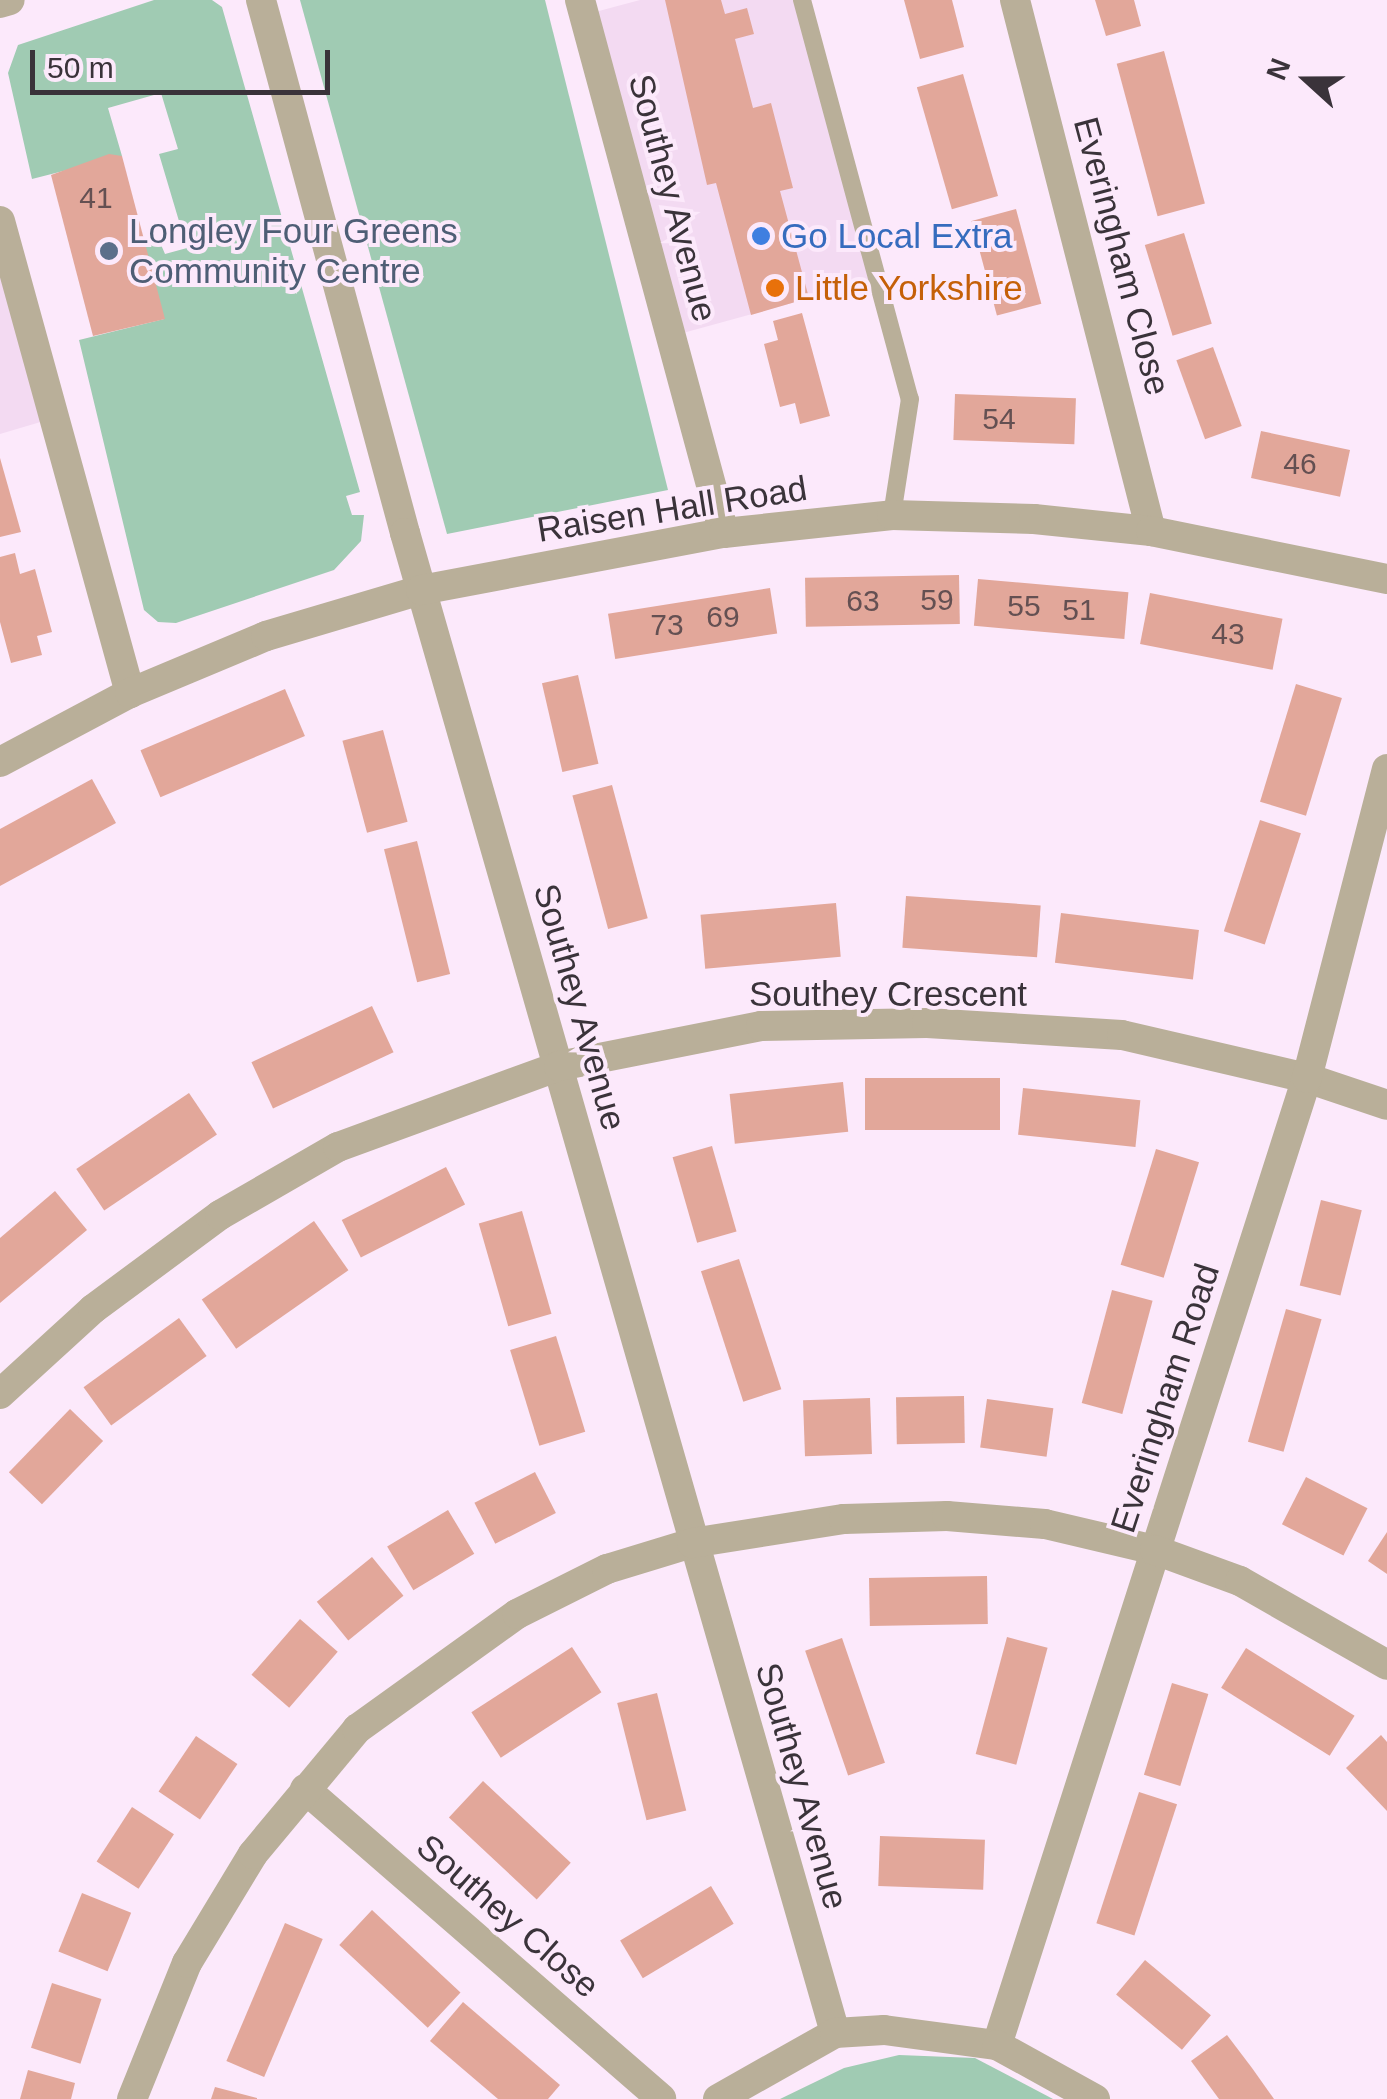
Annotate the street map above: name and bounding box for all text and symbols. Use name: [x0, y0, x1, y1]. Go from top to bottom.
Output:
scale bar: [35, 30, 335, 92]
north arrow: [1257, 30, 1357, 130]
text: 50 m: [47, 51, 114, 84]
text: N: [1260, 54, 1297, 84]
street label: Southey Avenue: [620, 69, 726, 327]
street label: Everingham Close: [1065, 112, 1179, 400]
house number: 41: [79, 180, 113, 216]
place label: Longley Four Greens Community Centre: [129, 210, 458, 292]
place label: Go Local Extra: [781, 215, 1012, 257]
marker: Go Local Extra: [750, 225, 772, 247]
marker: Longley Four Greens Community Centre: [98, 240, 120, 262]
place label: Little Yorkshire: [795, 267, 1023, 309]
marker: Little Yorkshire: [764, 277, 786, 299]
house number: 54: [982, 401, 1016, 437]
house number: 46: [1283, 446, 1317, 482]
street label: Raisen Hall Road: [534, 467, 810, 551]
house number: 59: [920, 582, 954, 618]
house number: 63: [846, 583, 880, 619]
house number: 55: [1007, 588, 1041, 624]
house number: 51: [1062, 592, 1096, 628]
house number: 69: [706, 599, 740, 635]
house number: 73: [650, 607, 684, 643]
house number: 43: [1211, 616, 1245, 652]
street label: Southey Avenue: [525, 878, 635, 1136]
street label: Southey Crescent: [749, 973, 1027, 1015]
street label: Everingham Road: [1102, 1258, 1228, 1538]
street label: Southey Avenue: [747, 1657, 857, 1915]
street label: Southey Close: [408, 1825, 608, 2007]

